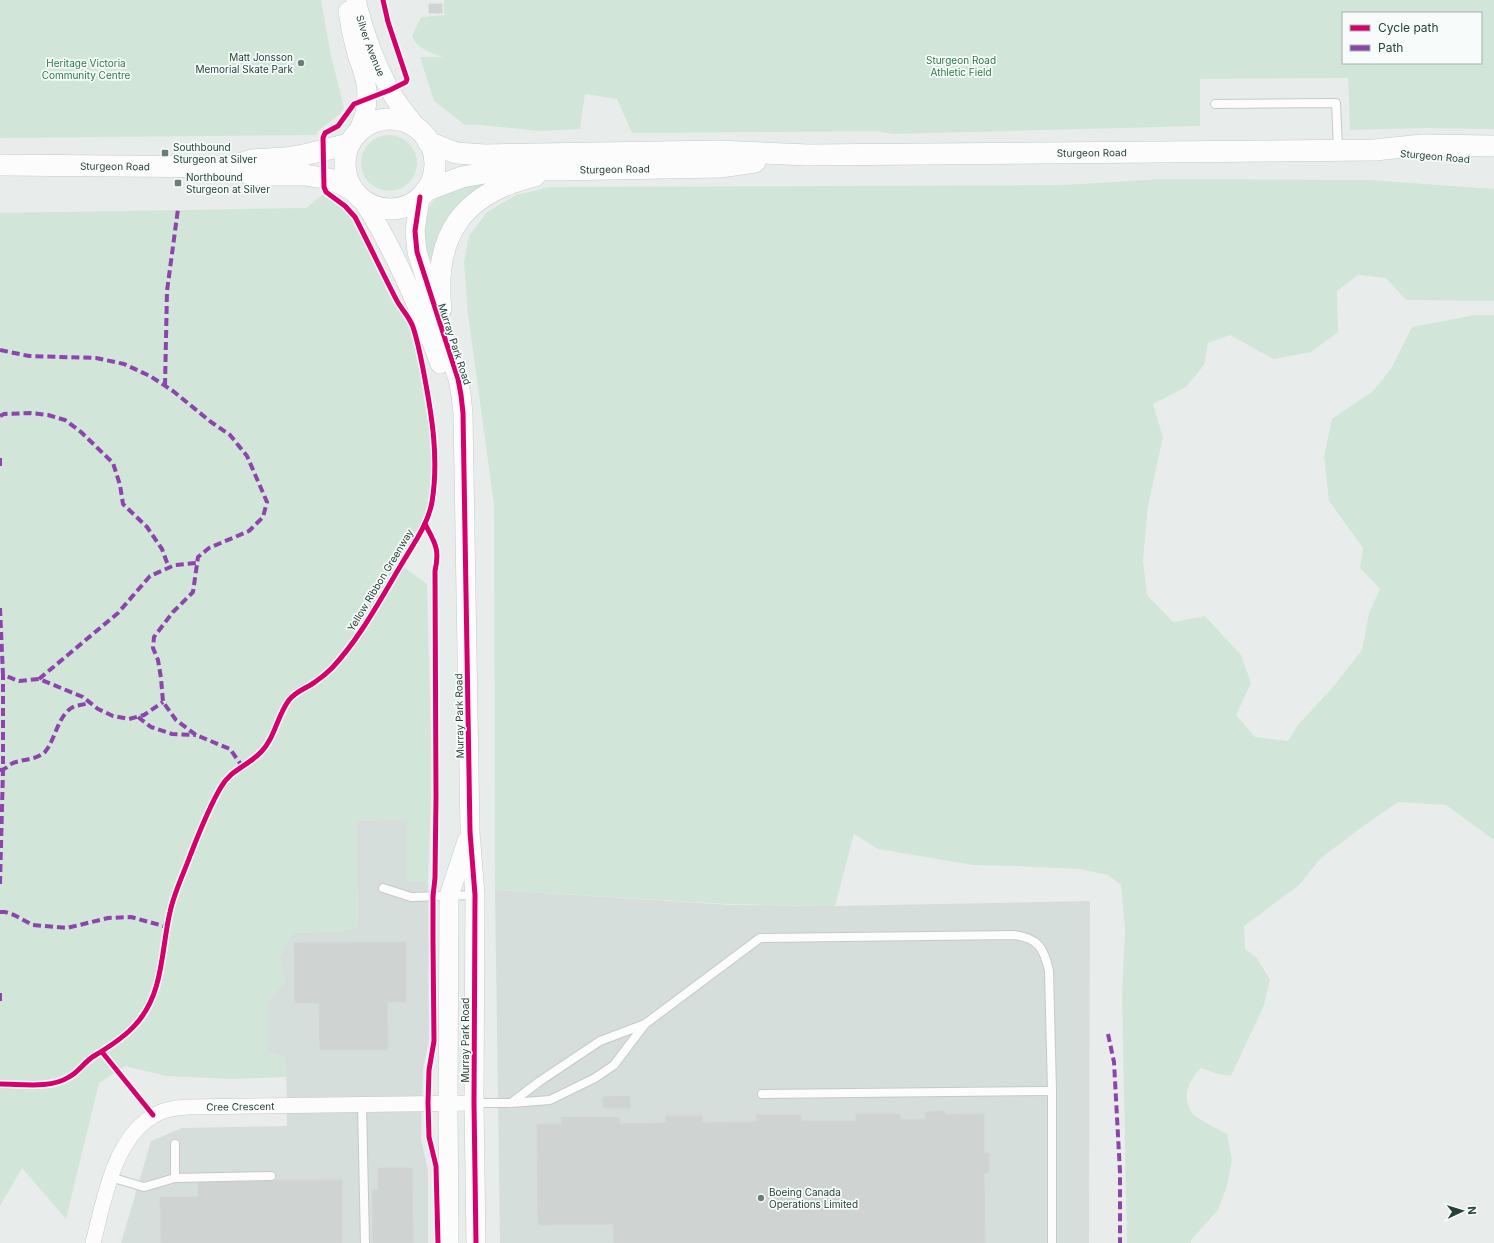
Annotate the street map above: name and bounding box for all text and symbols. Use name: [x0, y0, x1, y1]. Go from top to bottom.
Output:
legend: [1342, 12, 1482, 64]
street label: Silver Avenue: [354, 14, 388, 78]
text: Cycle path: [1378, 20, 1439, 35]
text: Path: [1378, 40, 1403, 55]
place label: Matt Jonsson Memorial Skate Park: [195, 51, 294, 75]
park label: Sturgeon Road Athletic Field: [926, 54, 996, 78]
park label: Heritage Victoria Community Centre: [42, 57, 131, 81]
marker: Matt Jonsson Memorial Skate Park: [296, 58, 306, 68]
place label: Southbound Sturgeon at Silver: [173, 141, 257, 165]
street label: Sturgeon Road: [1057, 146, 1127, 159]
street label: Sturgeon Road: [1400, 147, 1470, 165]
marker: Southbound Sturgeon at Silver: [160, 148, 170, 158]
street label: Sturgeon Road: [80, 160, 150, 172]
street label: Sturgeon Road: [580, 162, 650, 176]
place label: Northbound Sturgeon at Silver: [186, 171, 270, 195]
marker: Northbound Sturgeon at Silver: [173, 178, 183, 188]
street label: Murray Park Road: [436, 302, 474, 386]
street label: Yellow Ribbon Greenway: [345, 526, 416, 633]
street label: Murray Park Road: [452, 673, 466, 759]
street label: Murray Park Road: [459, 998, 471, 1082]
street label: Cree Crescent: [206, 1100, 275, 1113]
place label: Boeing Canada Operations Limited: [769, 1186, 858, 1210]
north arrow: [1442, 1191, 1482, 1231]
marker: Boeing Canada Operations Limited: [756, 1193, 766, 1203]
text: N: [1465, 1206, 1479, 1215]

